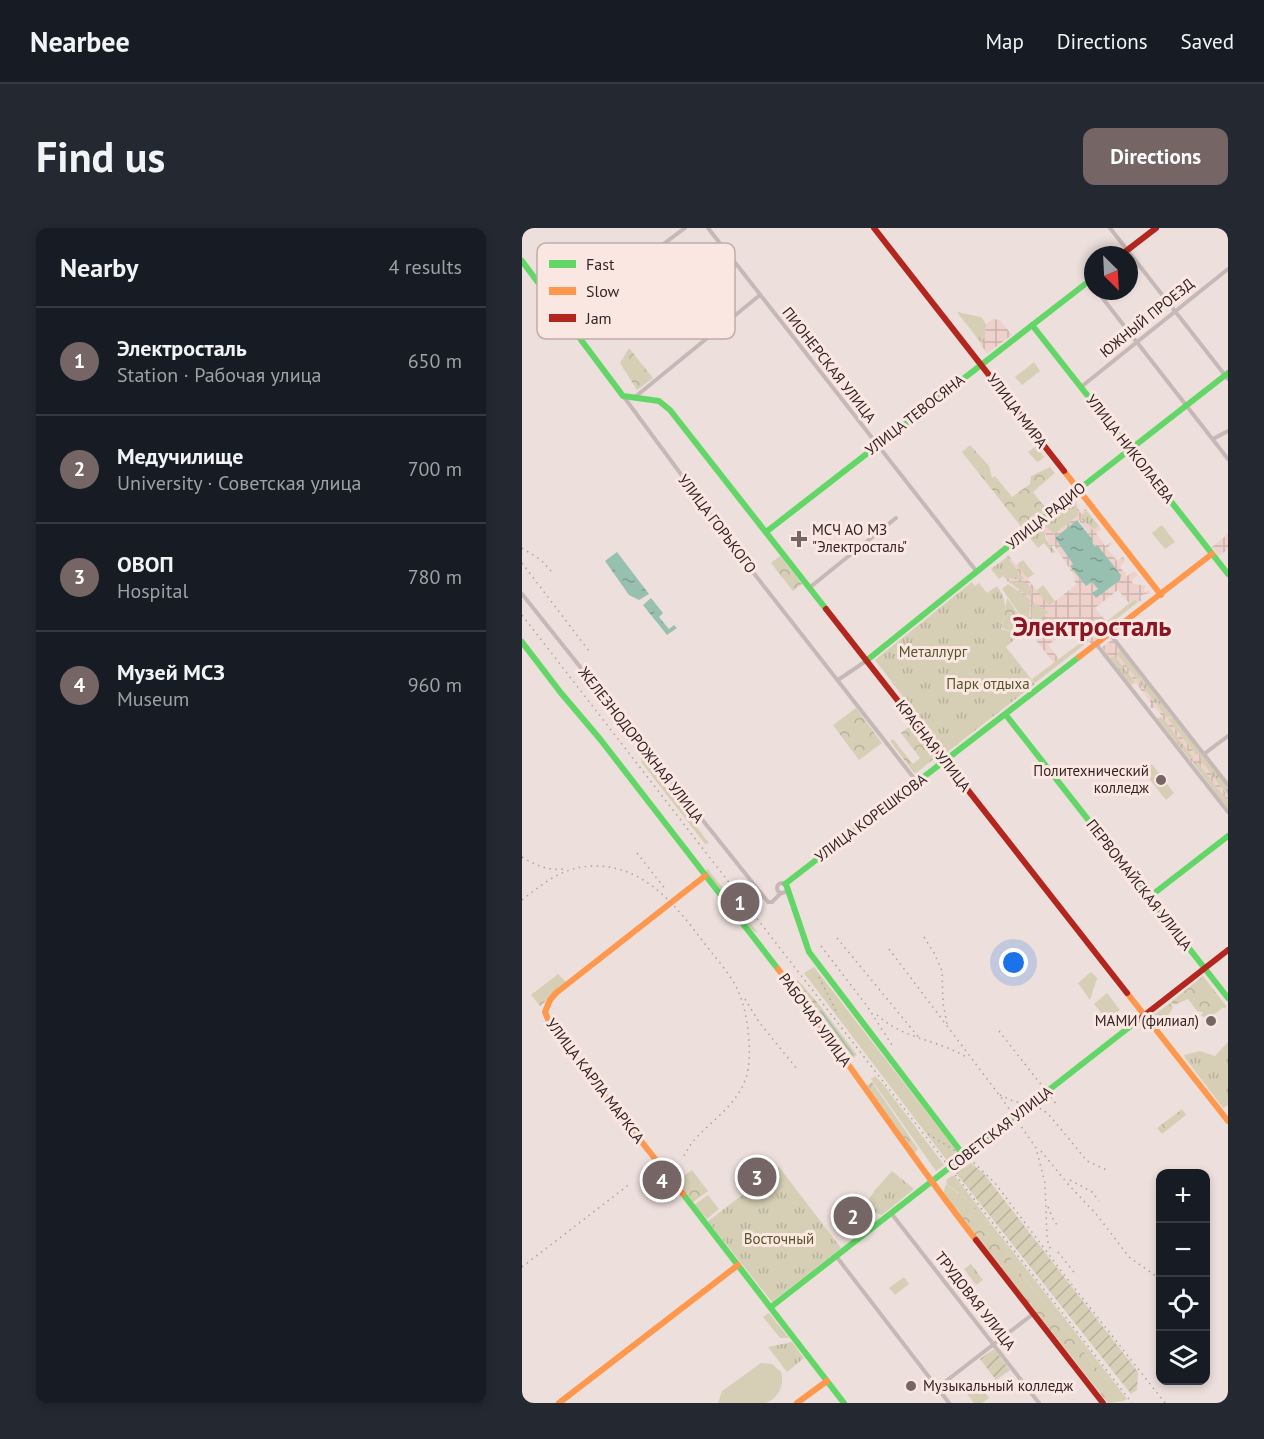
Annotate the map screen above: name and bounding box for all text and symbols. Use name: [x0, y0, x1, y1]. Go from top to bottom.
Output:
text: Nearbee: [30, 23, 130, 60]
text: Map: [985, 28, 1024, 55]
text: Directions: [1057, 28, 1148, 55]
text: Saved: [1181, 28, 1234, 55]
button: Directions: [1083, 128, 1228, 185]
text: Find us: [36, 129, 165, 184]
legend: [537, 243, 735, 339]
north arrow: [1084, 246, 1138, 300]
text: Nearby: [60, 251, 138, 284]
text: 4 results: [389, 254, 462, 280]
text: Fast: [586, 254, 615, 274]
street label: ЮЖНЫЙ ПРОЕЗД: [1096, 274, 1198, 361]
text: Slow: [586, 281, 620, 301]
street label: ПИОНЕРСКАЯ УЛИЦА: [778, 303, 881, 427]
text: Jam: [585, 308, 612, 328]
text: Электросталь: [117, 334, 247, 362]
text: 1: [74, 348, 85, 374]
text: 650 m: [408, 348, 462, 374]
text: Station · Рабочая улица: [117, 362, 321, 388]
street label: УЛИЦА ТЕВОСЯНА: [861, 370, 968, 459]
street label: УЛИЦА МИРА: [983, 370, 1052, 452]
street label: УЛИЦА НИКОЛАЕВА: [1082, 390, 1179, 507]
text: Медучилище: [117, 442, 243, 470]
text: 2: [74, 456, 85, 482]
text: 700 m: [408, 456, 462, 482]
text: University · Советская улица: [117, 470, 361, 496]
street label: УЛИЦА ГОРЬКОГО: [674, 471, 761, 577]
street label: УЛИЦА РАДИО: [1002, 478, 1089, 553]
place label: МСЧ АО МЗ "Электросталь": [812, 520, 907, 556]
marker: МСЧ АО МЗ "Электросталь": [790, 530, 808, 548]
text: ОВОП: [117, 550, 174, 578]
text: 3: [74, 564, 85, 590]
text: 780 m: [408, 564, 462, 590]
text: Hospital: [117, 578, 188, 604]
district label: Электросталь: [1012, 609, 1172, 643]
park label: Металлург: [899, 642, 968, 661]
text: Музей МСЗ: [117, 658, 225, 686]
street label: ЖЕЛЕЗНОДОРОЖНАЯ УЛИЦА: [574, 662, 708, 827]
text: 4: [74, 672, 85, 698]
text: 960 m: [408, 672, 462, 698]
park label: Парк отдыха: [946, 674, 1030, 693]
text: Museum: [117, 686, 189, 712]
street label: КРАСНАЯ УЛИЦА: [892, 696, 975, 795]
place label: Политехнический колледж: [1033, 761, 1149, 797]
street label: УЛИЦА КОРЕШКОВА: [811, 769, 931, 866]
marker: Политехнический колледж: [1154, 773, 1168, 787]
street label: ПЕРВОМАЙСКАЯ УЛИЦА: [1082, 815, 1197, 954]
pin: 1: [720, 880, 760, 924]
your location: [999, 948, 1028, 977]
street label: РАБОЧАЯ УЛИЦА: [775, 969, 856, 1070]
place label: МАМИ (филиал): [1095, 1011, 1199, 1030]
street label: УЛИЦА КАРЛА МАРКСА: [542, 1014, 649, 1147]
marker: МАМИ (филиал): [1204, 1014, 1218, 1028]
street label: СОВЕТСКАЯ УЛИЦА: [943, 1082, 1056, 1175]
pin: 3: [738, 1154, 776, 1200]
pin: 4: [642, 1158, 682, 1202]
map controls: [1156, 1169, 1210, 1385]
button: +: [1156, 1169, 1210, 1223]
pin: 2: [834, 1194, 872, 1238]
button: −: [1156, 1223, 1210, 1277]
park label: Восточный: [744, 1229, 814, 1248]
street label: ТРУДОВАЯ УЛИЦА: [931, 1247, 1020, 1354]
button: locate: [1156, 1277, 1210, 1331]
button: layers: [1156, 1331, 1210, 1385]
place label: Музыкальный колледж: [923, 1376, 1073, 1395]
marker: Музыкальный колледж: [904, 1379, 918, 1393]

